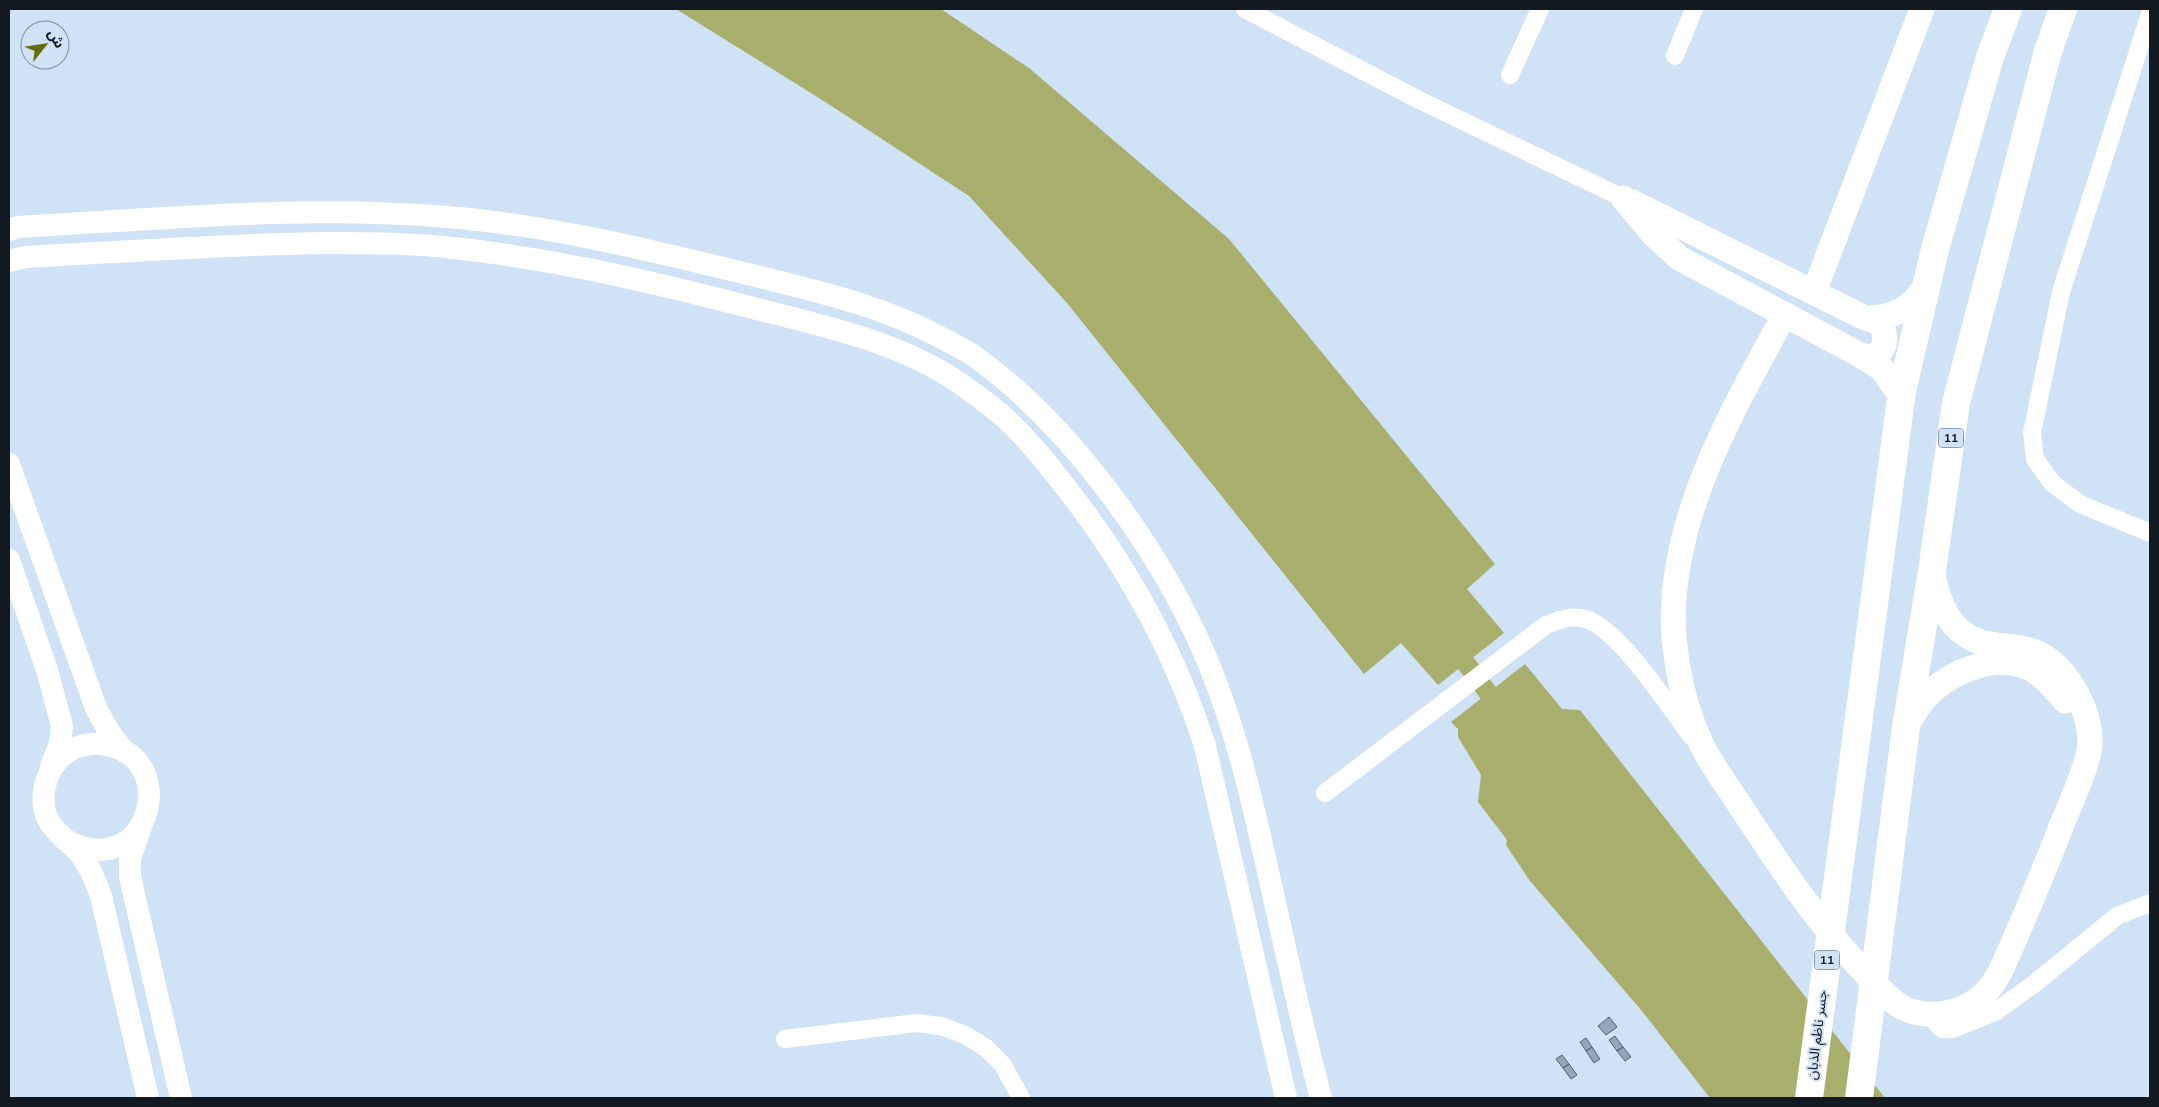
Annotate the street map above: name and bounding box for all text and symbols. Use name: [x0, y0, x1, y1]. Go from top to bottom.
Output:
north arrow: [20, 20, 70, 70]
text: ش: [43, 26, 69, 52]
road number: 11: [1938, 428, 1964, 448]
road number: 11: [1814, 950, 1840, 970]
street label: جسر ناظم الذبان: [1802, 989, 1833, 1081]

